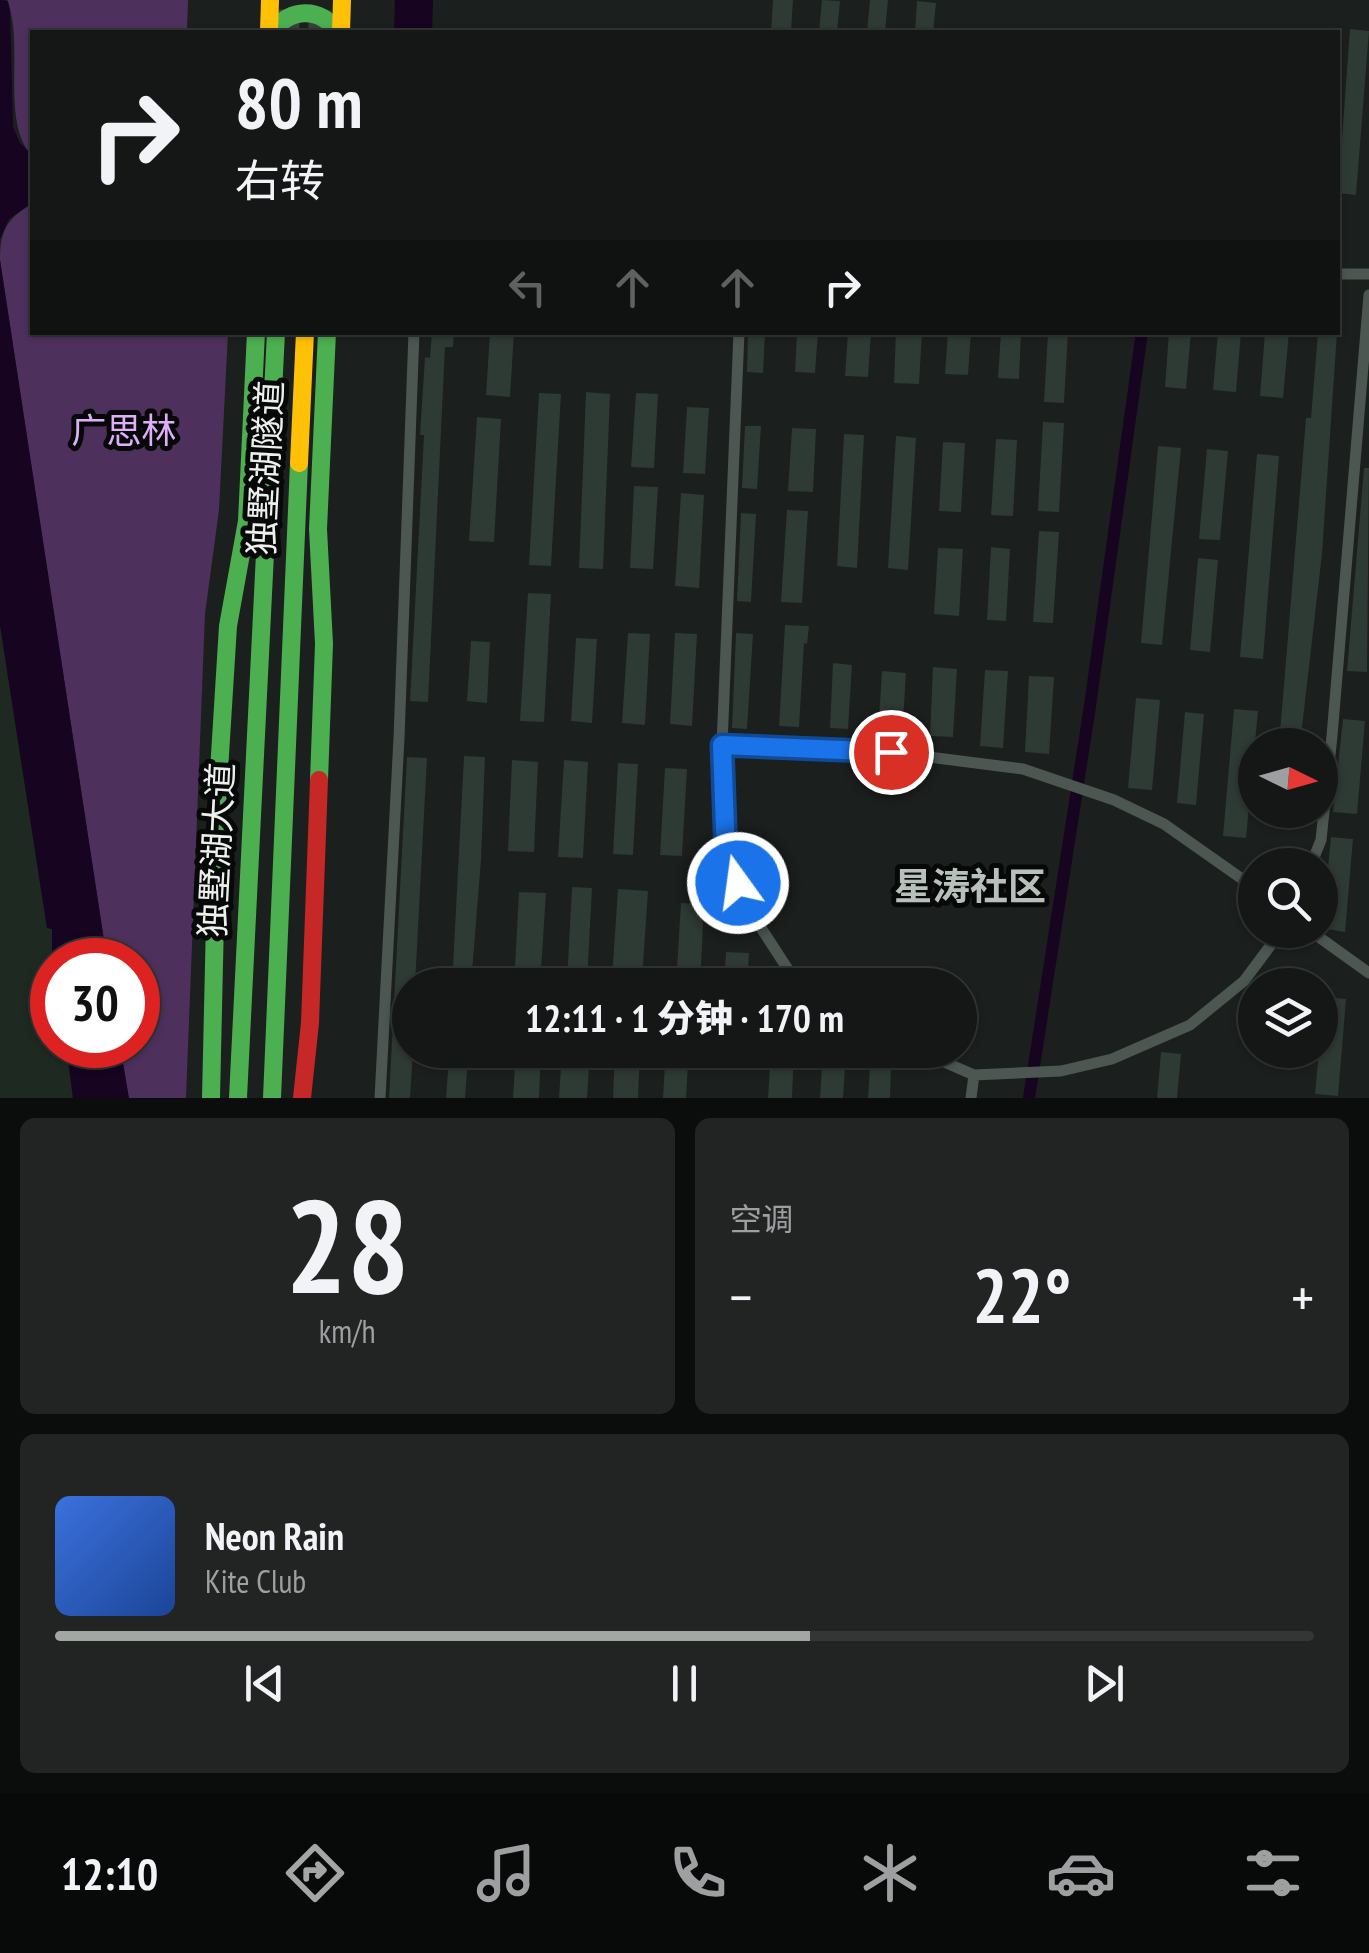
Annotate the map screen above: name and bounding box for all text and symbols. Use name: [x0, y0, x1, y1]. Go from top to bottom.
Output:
text: 80 m: [235, 57, 363, 147]
icon: right: [70, 70, 200, 200]
text: 右转: [235, 151, 325, 209]
icon: left: [500, 260, 555, 315]
icon: ahead: [605, 260, 660, 315]
icon: ahead: [710, 260, 765, 315]
icon: right: [815, 260, 870, 315]
street label: 独墅湖隧道: [237, 379, 293, 557]
park label: 广思林: [71, 407, 177, 453]
pin: [849, 710, 934, 795]
icon: arrive: [864, 725, 919, 780]
north arrow: [1238, 728, 1338, 828]
map controls: [1238, 728, 1338, 1068]
street label: 独墅湖大道: [188, 761, 244, 939]
position arrow: [686, 831, 790, 935]
button: search: [1238, 848, 1338, 948]
district label: 星涛社区: [894, 861, 1046, 910]
speed limit sign: 30: [30, 938, 160, 1068]
button: layers: [1238, 968, 1338, 1068]
text: 12:11 · 1 分钟 · 170 m: [525, 993, 844, 1042]
text: 28: [285, 1161, 409, 1329]
text: 空调: [730, 1198, 794, 1240]
text: 22°: [972, 1247, 1071, 1344]
text: −: [730, 1261, 752, 1332]
text: +: [1291, 1261, 1314, 1332]
text: km/h: [319, 1310, 376, 1352]
text: Neon Rain: [205, 1511, 344, 1560]
text: Kite Club: [205, 1560, 306, 1602]
icon: previous: [237, 1656, 292, 1711]
icon: pause: [657, 1656, 712, 1711]
icon: next: [1077, 1656, 1132, 1711]
icon: directions: [280, 1838, 350, 1908]
icon: music: [471, 1838, 541, 1908]
icon: phone: [663, 1838, 733, 1908]
icon: climate: [855, 1838, 925, 1908]
icon: car: [1046, 1838, 1116, 1908]
icon: filters: [1238, 1838, 1308, 1908]
text: 12:10: [61, 1844, 158, 1902]

